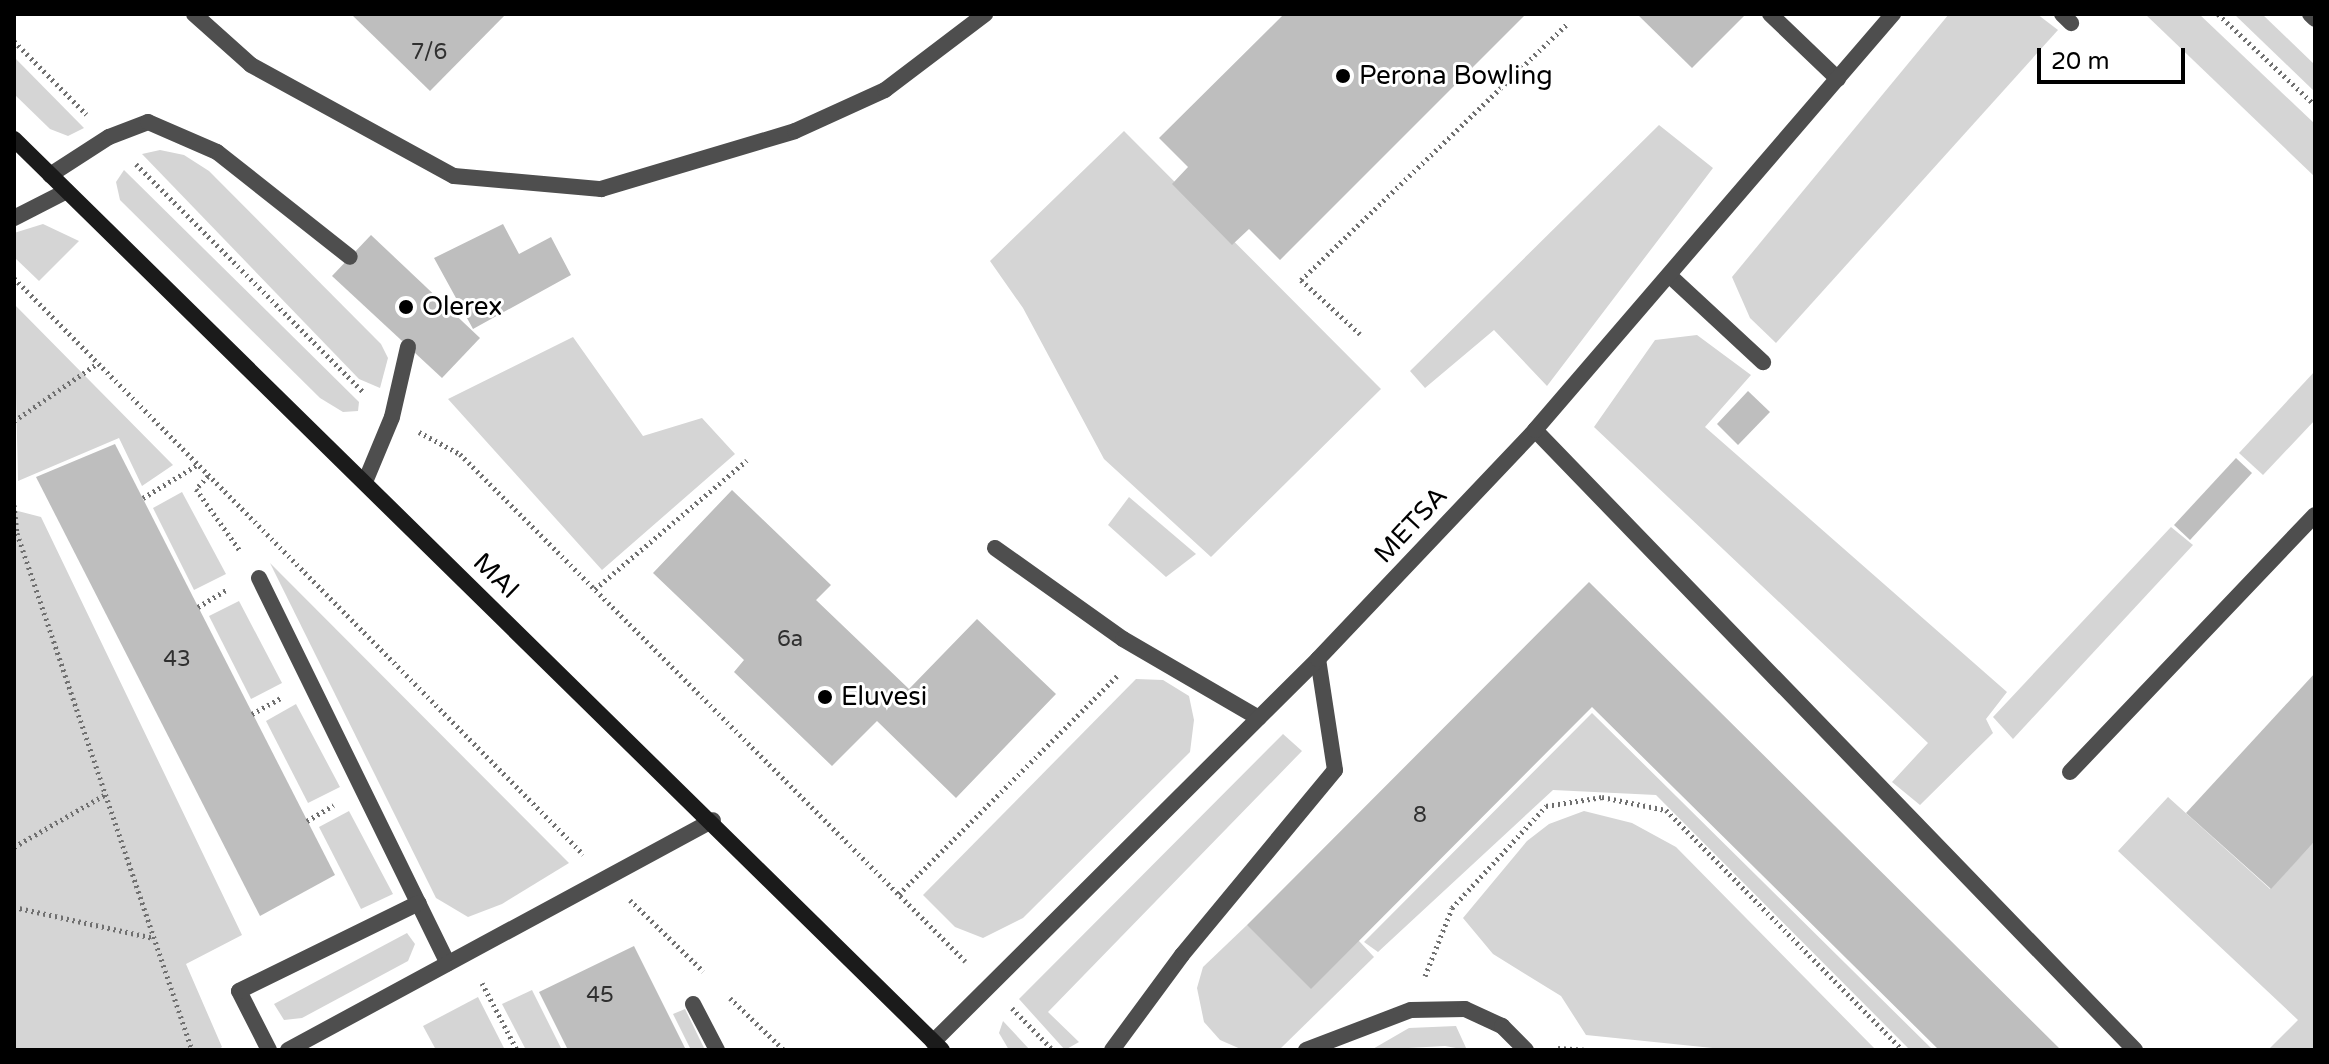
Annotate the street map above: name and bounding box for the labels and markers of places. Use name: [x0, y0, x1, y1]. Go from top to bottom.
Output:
place label: Perona Bowling: [1359, 60, 1553, 92]
marker: Perona Bowling: [1334, 67, 1352, 85]
place label: Olerex: [422, 291, 502, 323]
marker: Olerex: [397, 298, 415, 316]
place label: Eluvesi: [841, 681, 927, 713]
marker: Eluvesi: [816, 688, 834, 706]

